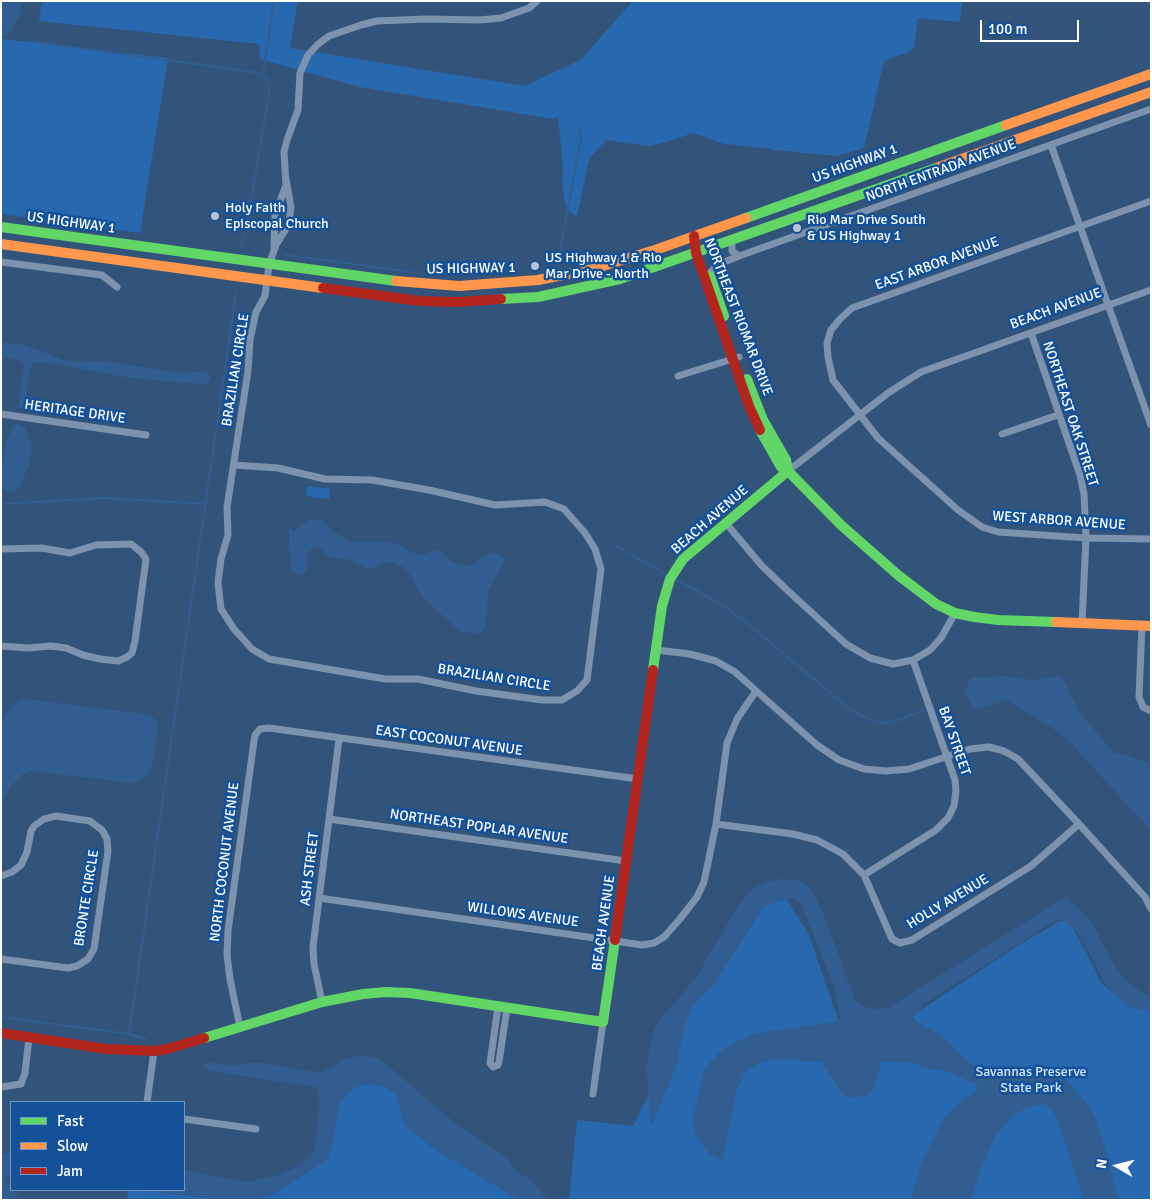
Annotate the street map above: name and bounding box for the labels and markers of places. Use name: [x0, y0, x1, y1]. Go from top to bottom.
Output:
place label: Holy Faith Episcopal Church: [225, 200, 329, 232]
marker: Holy Faith Episcopal Church: [209, 210, 221, 222]
place label: Rio Mar Drive South & US Highway 1: [807, 212, 926, 244]
marker: Rio Mar Drive South & US Highway 1: [791, 222, 803, 234]
place label: US Highway 1 & Rio Mar Drive - North: [545, 250, 662, 282]
marker: US Highway 1 & Rio Mar Drive - North: [529, 260, 541, 272]

